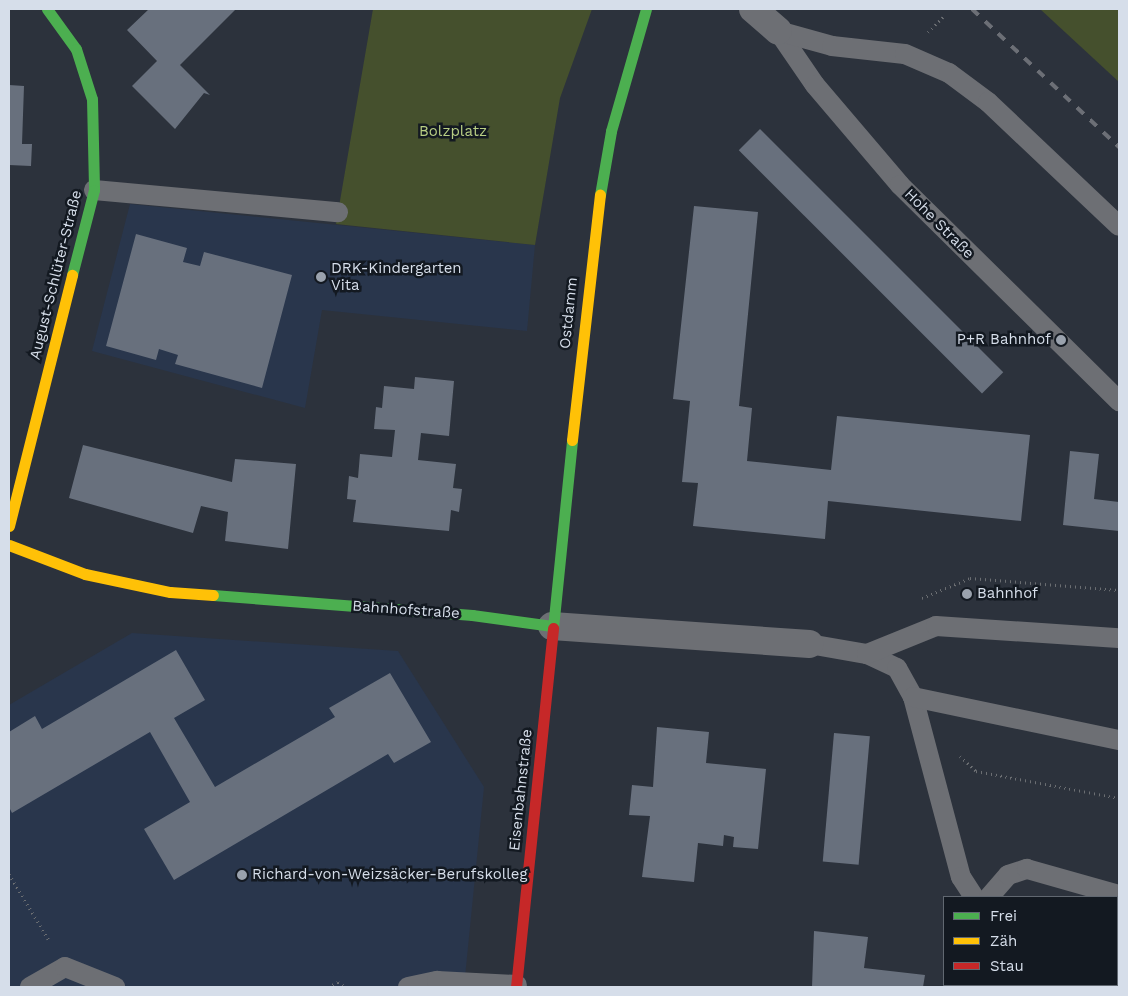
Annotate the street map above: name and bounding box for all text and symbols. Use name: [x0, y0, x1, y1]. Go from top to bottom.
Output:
park label: Bolzplatz: [419, 123, 487, 141]
street label: Hohe Straße: [900, 185, 978, 263]
street label: August-Schlüter-Straße: [26, 188, 86, 362]
place label: DRK-Kindergarten Vita: [331, 259, 462, 294]
marker: DRK-Kindergarten Vita: [315, 271, 327, 283]
street label: Ostdamm: [556, 276, 582, 350]
place label: P+R Bahnhof: [957, 331, 1051, 349]
marker: P+R Bahnhof: [1055, 334, 1067, 346]
place label: Bahnhof: [977, 585, 1038, 603]
marker: Bahnhof: [961, 588, 973, 600]
street label: Bahnhofstraße: [352, 597, 460, 623]
street label: Eisenbahnstraße: [506, 728, 536, 852]
place label: Richard-von-Weizsäcker-Berufskolleg: [252, 866, 527, 884]
marker: Richard-von-Weizsäcker-Berufskolleg: [236, 869, 248, 881]
legend: [943, 896, 1118, 986]
text: Frei: [990, 907, 1017, 925]
text: Zäh: [990, 932, 1017, 950]
text: Stau: [990, 957, 1024, 975]

